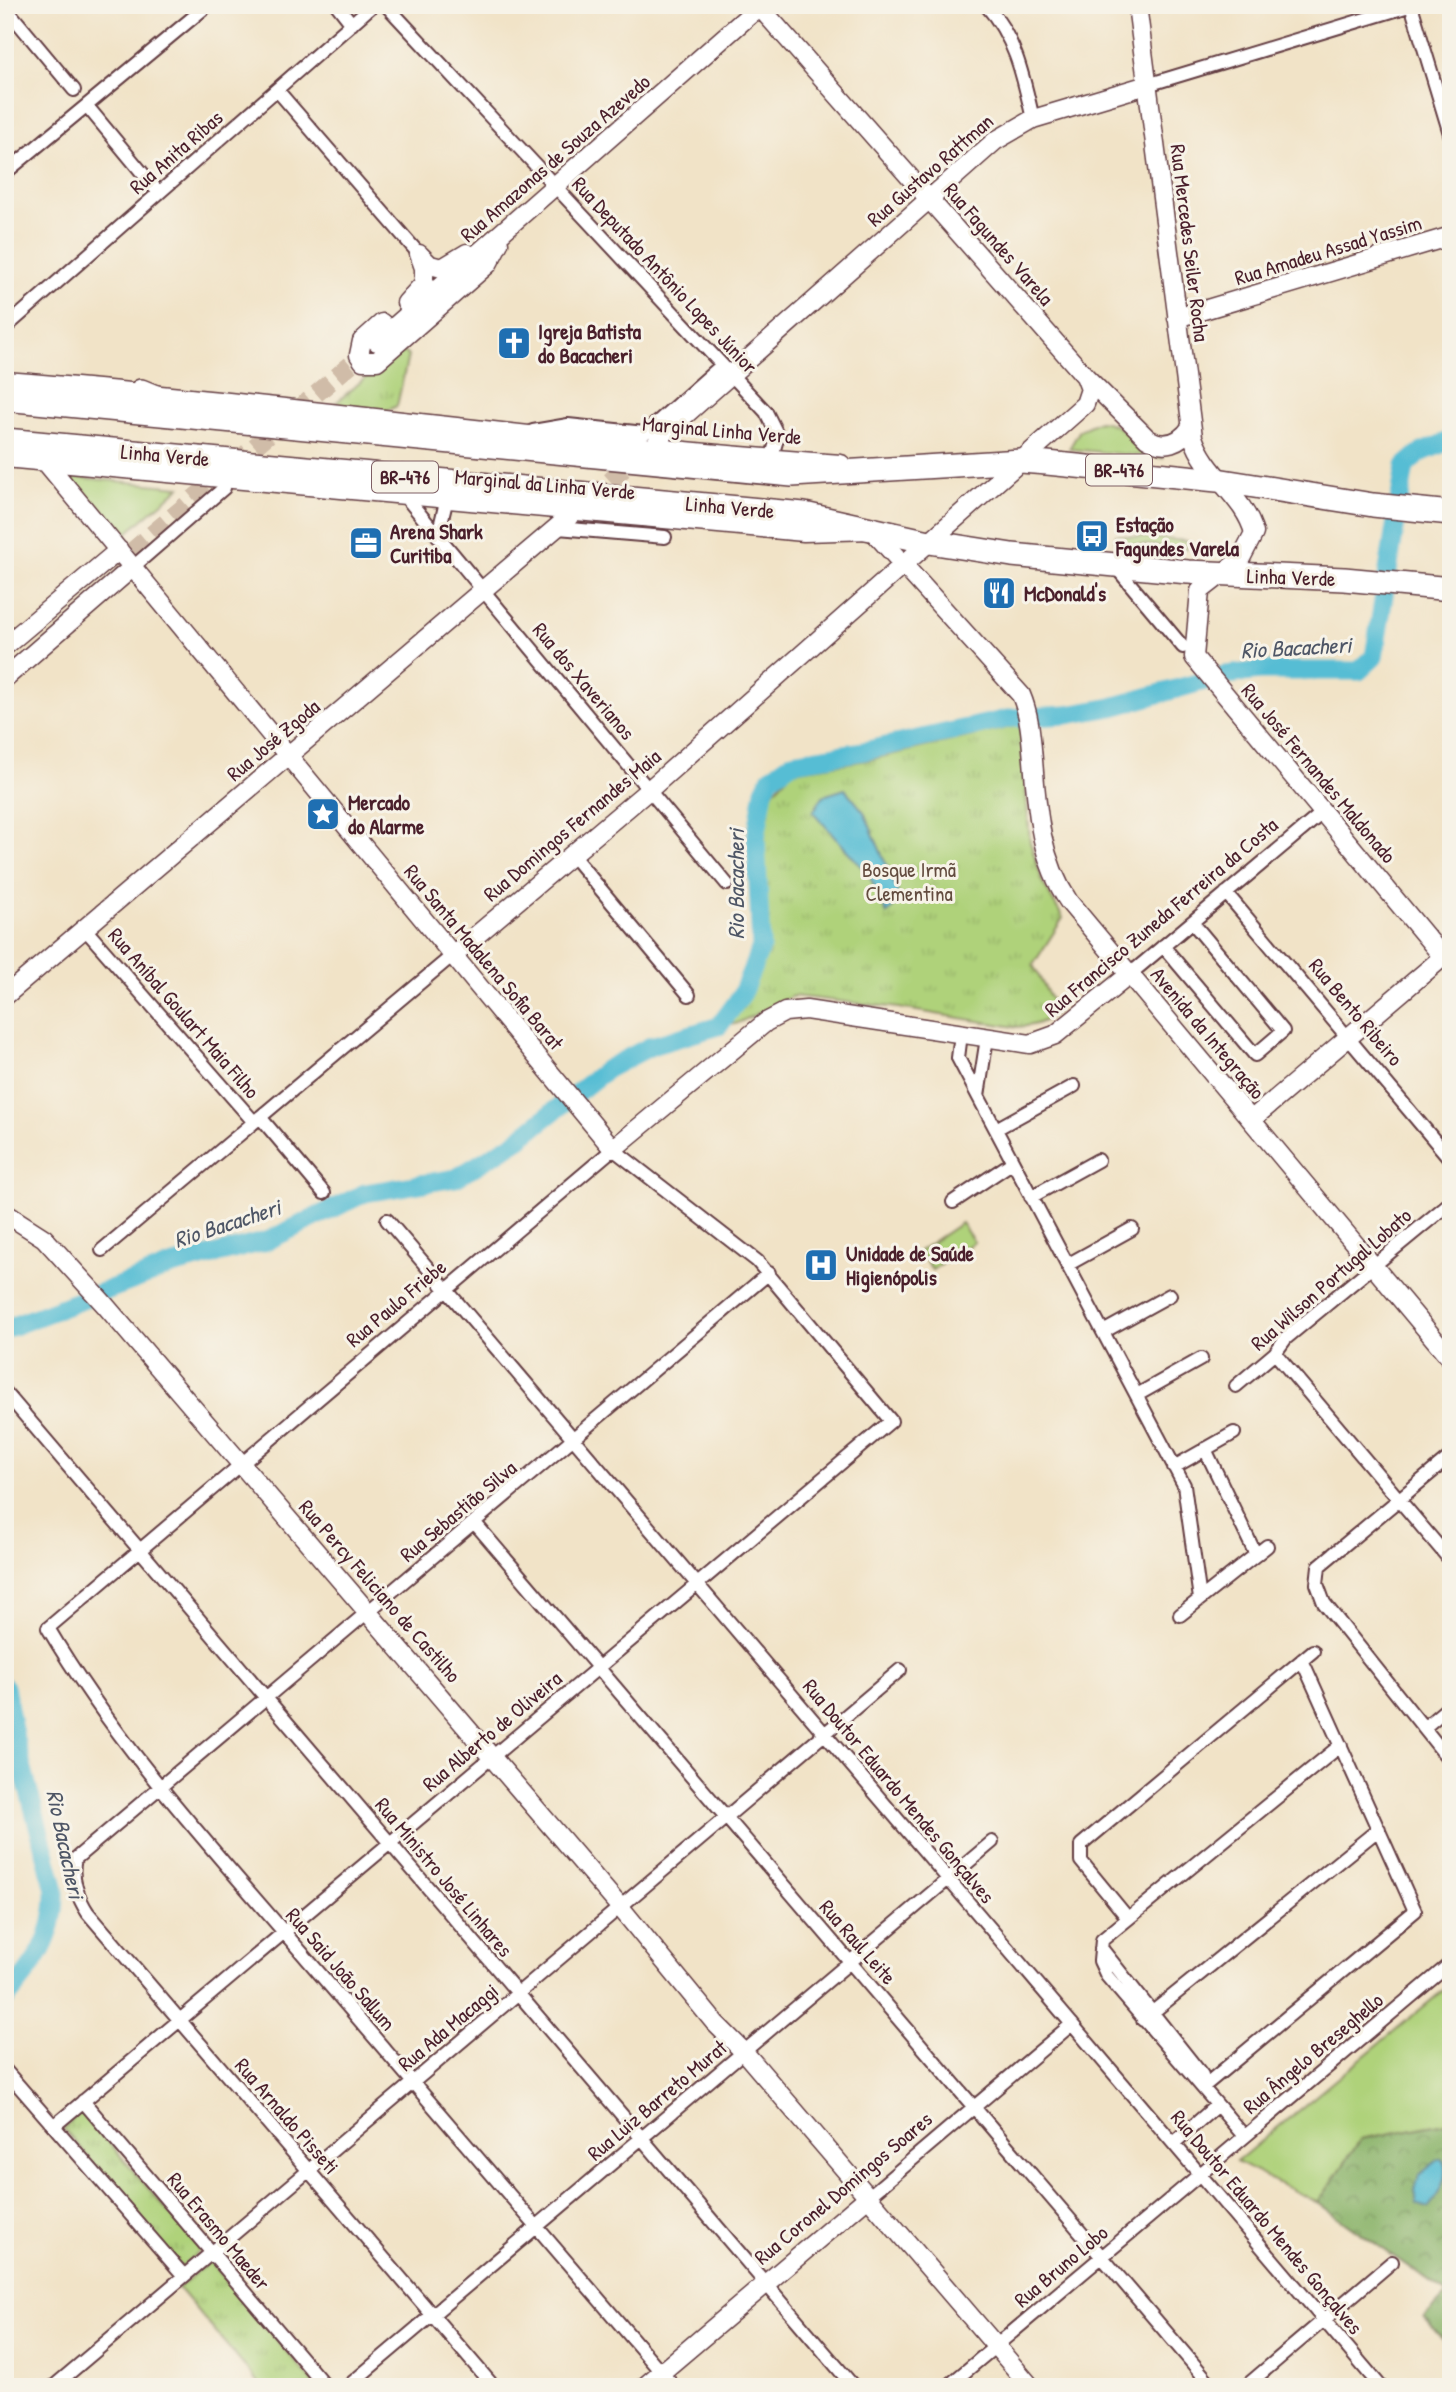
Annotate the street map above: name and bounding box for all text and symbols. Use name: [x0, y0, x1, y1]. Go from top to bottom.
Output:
street label: Rua Amazonas de Souza Azevedo: [454, 67, 656, 249]
street label: Rua Anita Ribas: [123, 103, 229, 201]
street label: Rua Gustavo Rattman: [861, 107, 999, 233]
street label: Rua Mercedes Seiler Rocha: [1164, 143, 1216, 343]
street label: Rua Deputado Antônio Lopes Júnior: [566, 170, 764, 380]
street label: Rua Fagundes Varela: [938, 176, 1060, 312]
street label: Rua Amadeu Assad Yassim: [1231, 208, 1425, 292]
place label: Igreja Batista do Bacacheri: [538, 317, 642, 370]
church icon: Igreja Batista do Bacacheri: [495, 324, 533, 362]
street label: Marginal Linha Verde: [641, 409, 803, 451]
street label: Linha Verde: [120, 437, 210, 473]
road number: BR-476: [1086, 454, 1152, 485]
road number: BR-476: [372, 462, 438, 492]
street label: Marginal da Linha Verde: [454, 462, 636, 506]
street label: Linha Verde: [685, 489, 775, 525]
place label: Estação Fagundes Varela: [1115, 510, 1240, 564]
place label: Arena Shark Curitiba: [390, 517, 483, 570]
bus stop icon: Estação Fagundes Varela: [1073, 517, 1111, 555]
office icon: Arena Shark Curitiba: [347, 524, 385, 562]
street label: Linha Verde: [1246, 561, 1336, 593]
restaurant icon: McDonald's: [980, 574, 1018, 612]
place label: McDonald's: [1024, 579, 1106, 608]
street label: Rua dos Xaverianos: [526, 616, 642, 746]
water label: Rio Bacacheri: [1240, 629, 1354, 665]
street label: Rua José Fernandes Maldonado: [1235, 677, 1403, 869]
street label: Rua José Zgoda: [220, 692, 326, 788]
street label: Rua Domingos Fernandes Maia: [477, 742, 667, 908]
place label: Mercado do Alarme: [348, 788, 425, 841]
place icon: Mercado do Alarme: [304, 795, 342, 833]
street label: Rua Francisco Zuneda Ferreira da Costa: [1038, 811, 1284, 1023]
water label: Rio Bacacheri: [720, 827, 751, 939]
park label: Bosque Irmã Clementina: [862, 855, 956, 908]
street label: Rua Santa Madalena Sofia Barat: [398, 858, 571, 1057]
street label: Rua Aníbal Goulart Maia Filho: [102, 921, 266, 1105]
street label: Rua Bento Ribeiro: [1302, 952, 1410, 1072]
street label: Avenida da Integração: [1144, 961, 1272, 1105]
water label: Rio Bacacheri: [170, 1191, 286, 1255]
street label: Rua Wilson Portugal Lobato: [1244, 1201, 1418, 1357]
place label: Unidade de Saúde Higienópolis: [846, 1239, 974, 1293]
hospital icon: Unidade de Saúde Higienópolis: [802, 1246, 840, 1284]
street label: Rua Paulo Friebe: [340, 1252, 452, 1354]
street label: Rua Sebastião Silva: [394, 1454, 522, 1568]
street label: Rua Percy Feliciano de Castilho: [292, 1493, 468, 1689]
street label: Rua Alberto de Oliveira: [416, 1664, 568, 1798]
street label: Rua Doutor Eduardo Mendes Gonçalves: [796, 1673, 1002, 1909]
water label: Rio Bacacheri: [39, 1787, 93, 1903]
street label: Rua Ministro José Linhares: [369, 1791, 519, 1963]
street label: Rua Raul Leite: [813, 1893, 903, 1991]
street label: Rua Said João Sallum: [280, 1901, 402, 2037]
street label: Rua Ada Macaggi: [392, 1976, 504, 2078]
street label: Rua Ângelo Breseghello: [1237, 1986, 1389, 2120]
street label: Rua Luiz Barreto Murat: [581, 2032, 734, 2167]
street label: Rua Arnaldo Pisseti: [228, 2052, 346, 2180]
street label: Rua Doutor Eduardo Mendes Gonçalves: [1164, 2104, 1370, 2340]
street label: Rua Coronel Domingos Soares: [748, 2105, 938, 2271]
street label: Rua Erasmo Maeder: [161, 2166, 277, 2296]
street label: Rua Bruno Lobo: [1008, 2218, 1114, 2314]

